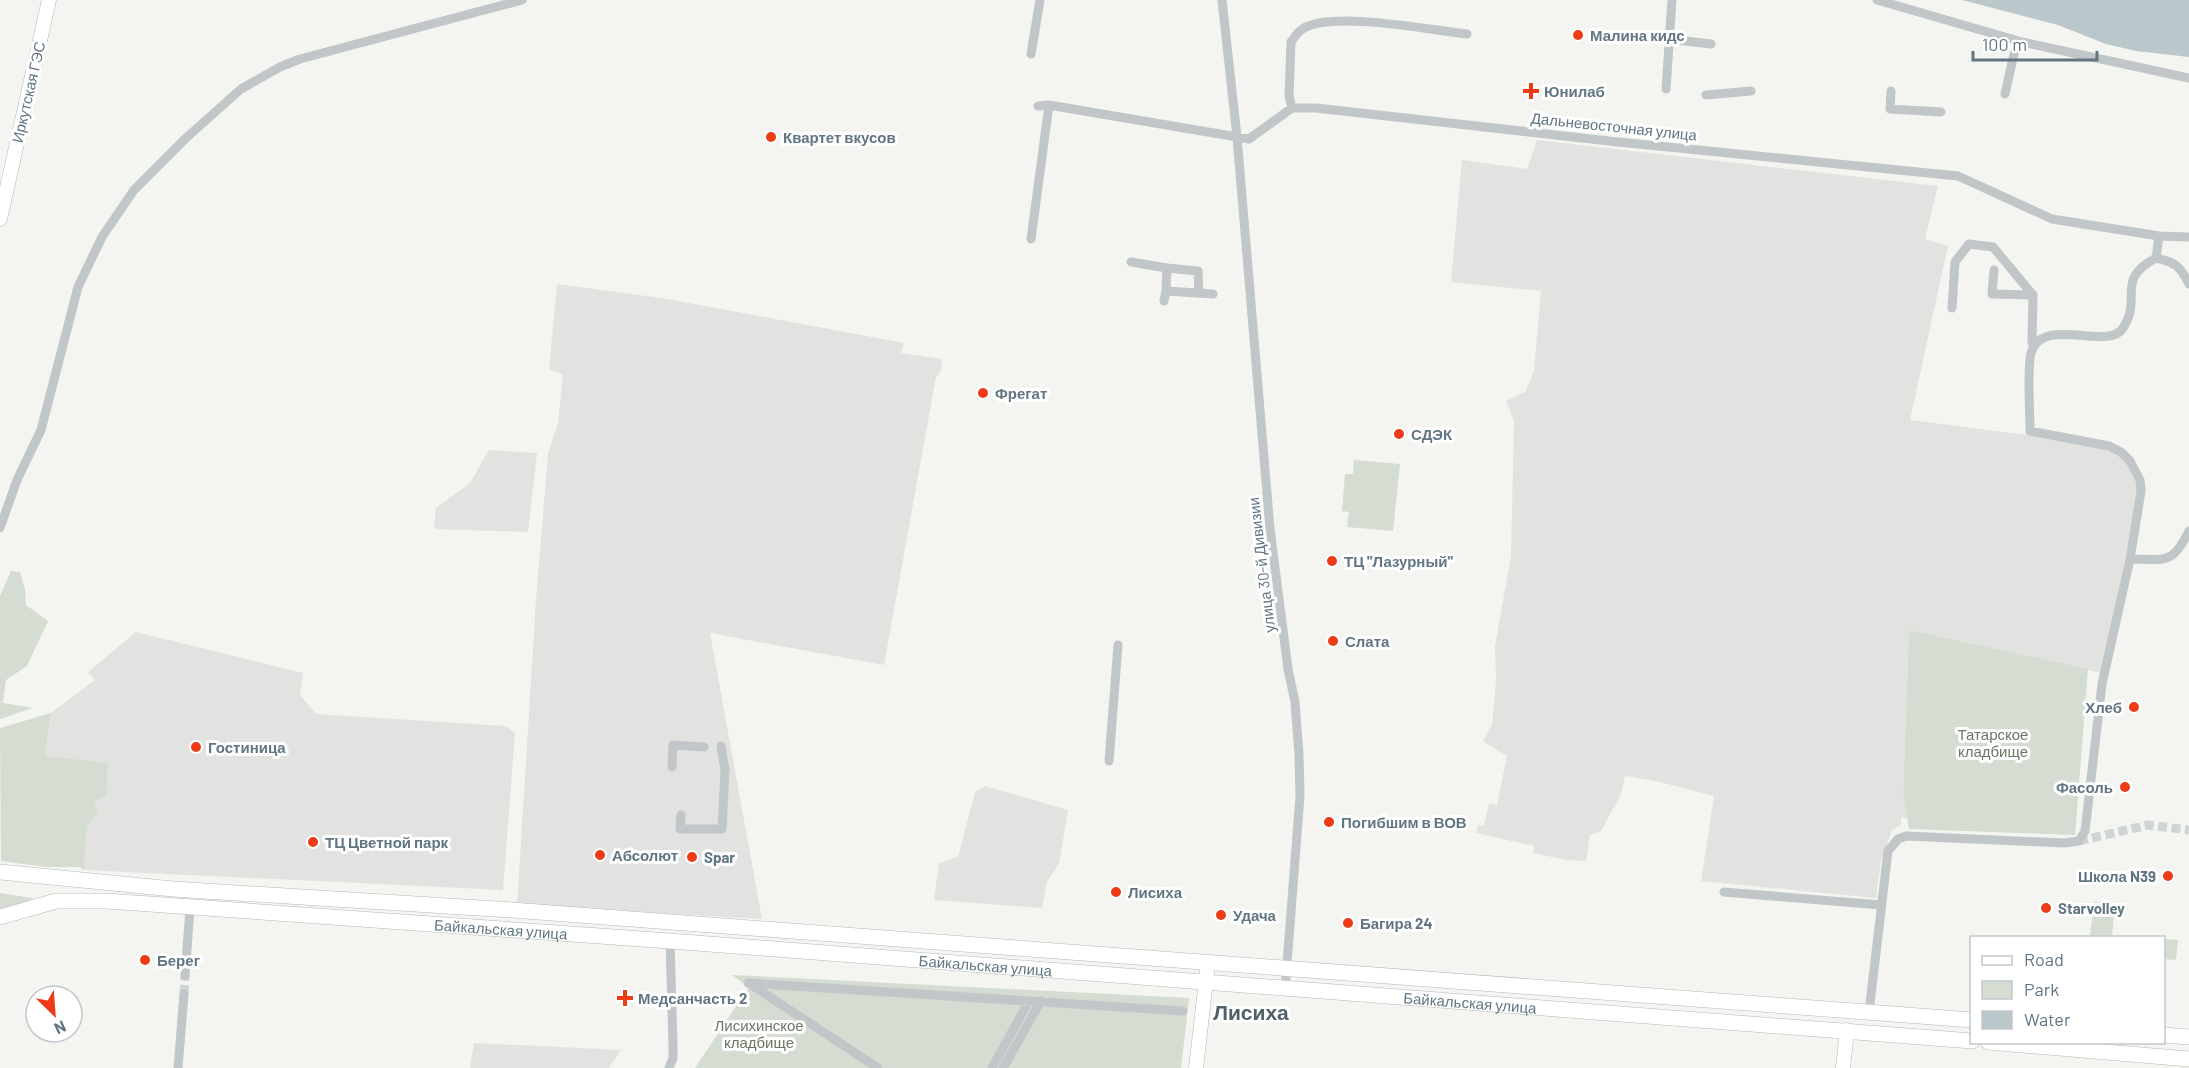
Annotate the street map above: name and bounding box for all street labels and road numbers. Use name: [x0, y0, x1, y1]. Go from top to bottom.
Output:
street label: Иркутская ГЭС: [8, 39, 48, 145]
street label: Дальневосточная улица: [1530, 108, 1699, 144]
street label: улица 30-й Дивизии: [1244, 496, 1278, 634]
street label: Байкальская улица: [434, 915, 569, 943]
street label: Байкальская улица: [918, 951, 1053, 979]
street label: Байкальская улица: [1403, 988, 1538, 1017]

